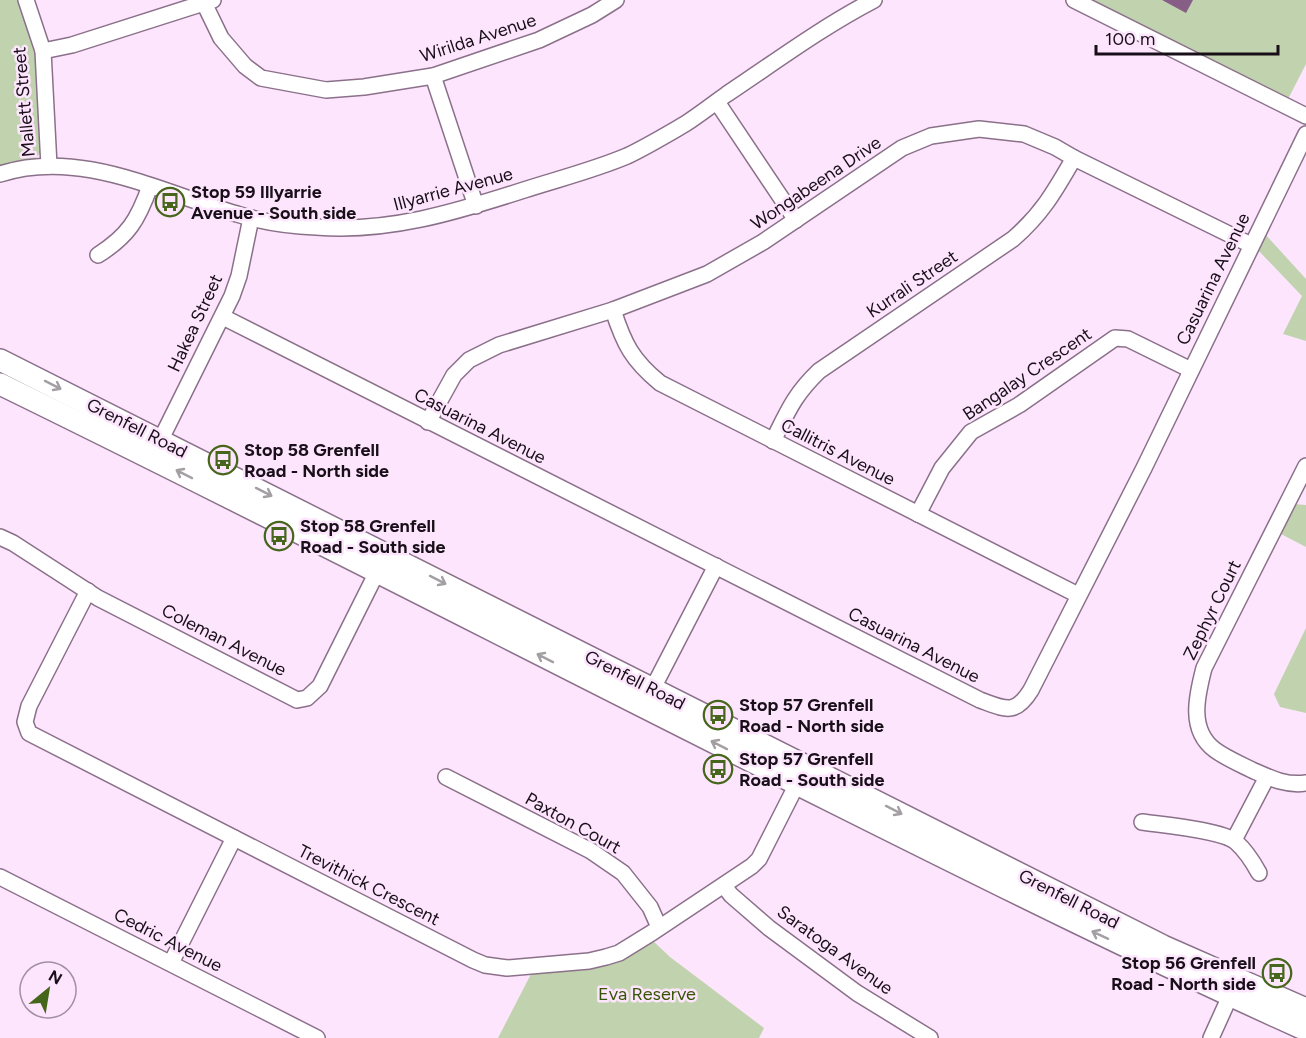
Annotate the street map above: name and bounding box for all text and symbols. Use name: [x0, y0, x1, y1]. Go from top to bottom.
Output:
street label: Wirilda Avenue: [417, 9, 539, 67]
scale bar: [1096, 18, 1278, 56]
text: 100 m: [1105, 28, 1155, 50]
street label: Mallett Street: [8, 46, 40, 158]
street label: Wongabeena Drive: [747, 131, 885, 235]
street label: Illyarrie Avenue: [391, 162, 515, 216]
place label: Stop 59 Illyarrie Avenue - South side: [191, 181, 356, 224]
bus stop icon: Stop 59 Illyarrie Avenue - South side: [154, 186, 186, 218]
street label: Casuarina Avenue: [1171, 209, 1255, 349]
street label: Kurrali Street: [862, 245, 962, 323]
street label: Hakea Street: [163, 271, 227, 375]
street label: Bangalay Crescent: [958, 323, 1096, 425]
one-way arrow: [43, 380, 61, 392]
street label: Casuarina Avenue: [411, 383, 550, 469]
street label: Grenfell Road: [83, 393, 191, 463]
street label: Callitris Avenue: [777, 414, 899, 490]
place label: Stop 58 Grenfell Road - North side: [244, 439, 389, 482]
bus stop icon: Stop 58 Grenfell Road - North side: [207, 444, 239, 476]
one-way arrow: [176, 468, 193, 480]
one-way arrow: [255, 487, 273, 498]
place label: Stop 58 Grenfell Road - South side: [300, 515, 445, 558]
bus stop icon: Stop 58 Grenfell Road - South side: [263, 520, 295, 552]
street label: Zephyr Court: [1178, 556, 1246, 663]
one-way arrow: [429, 575, 447, 586]
street label: Coleman Avenue: [158, 599, 290, 681]
street label: Casuarina Avenue: [845, 602, 984, 688]
street label: Grenfell Road: [581, 645, 689, 715]
one-way arrow: [536, 652, 554, 663]
place label: Stop 57 Grenfell Road - North side: [739, 694, 884, 737]
bus stop icon: Stop 57 Grenfell Road - North side: [702, 699, 734, 731]
one-way arrow: [711, 739, 729, 750]
place label: Stop 57 Grenfell Road - South side: [739, 748, 884, 791]
bus stop icon: Stop 57 Grenfell Road - South side: [702, 753, 734, 785]
street label: Paxton Court: [521, 788, 625, 858]
one-way arrow: [884, 805, 902, 816]
street label: Trevithick Crescent: [295, 840, 444, 930]
street label: Grenfell Road: [1015, 864, 1123, 934]
street label: Saratoga Avenue: [773, 901, 897, 999]
street label: Cedric Avenue: [110, 903, 226, 977]
one-way arrow: [1092, 929, 1110, 941]
place label: Stop 56 Grenfell Road - North side: [1111, 952, 1256, 995]
bus stop icon: Stop 56 Grenfell Road - North side: [1261, 957, 1293, 989]
north arrow: [18, 960, 78, 1020]
text: N: [45, 966, 65, 989]
park label: Eva Reserve: [598, 983, 696, 1005]

